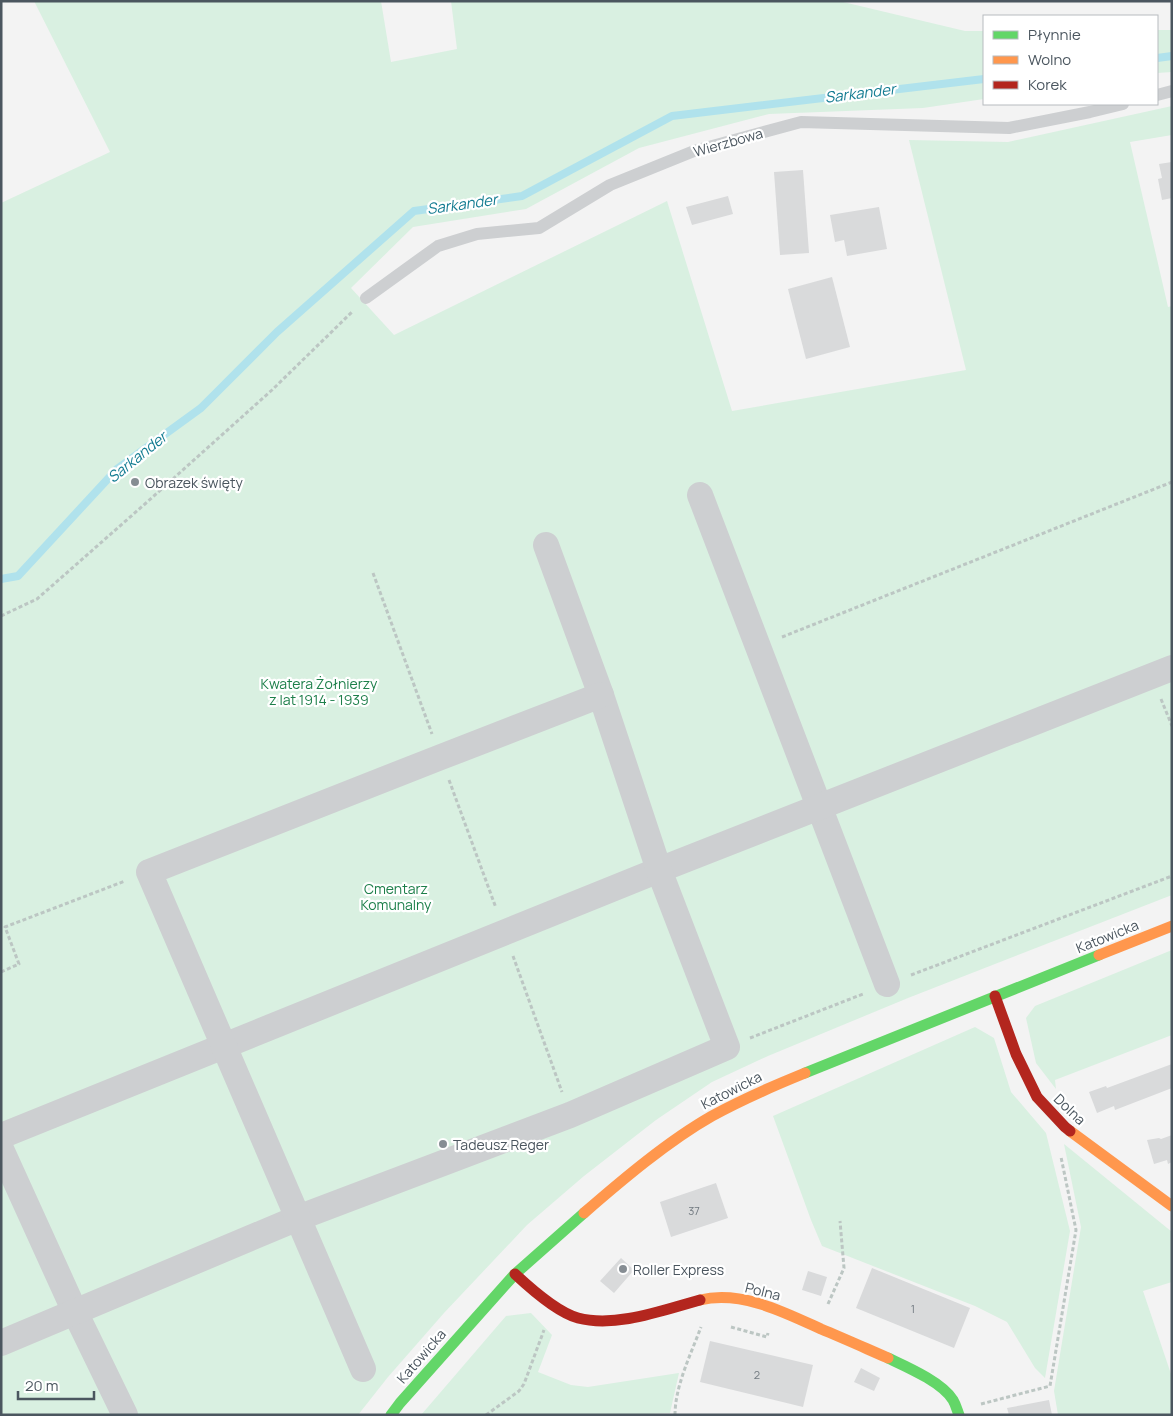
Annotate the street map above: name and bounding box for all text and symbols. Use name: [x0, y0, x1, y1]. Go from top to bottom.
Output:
legend: [983, 15, 1158, 105]
text: Płynnie: [1028, 24, 1081, 45]
text: Wolno: [1028, 49, 1071, 70]
text: Korek: [1028, 74, 1067, 95]
water label: Sarkander: [824, 78, 899, 108]
street label: Wierzbowa: [691, 123, 765, 161]
water label: Sarkander: [426, 188, 501, 219]
water label: Sarkander: [103, 425, 173, 487]
place label: Obrazek święty: [145, 473, 243, 492]
marker: Obrazek święty: [129, 476, 141, 488]
park label: Kwatera Żołnierzy z lat 1914 - 1939: [261, 674, 378, 709]
park label: Cmentarz Komunalny: [360, 879, 432, 914]
street label: Katowicka: [1073, 915, 1141, 957]
street label: Katowicka: [697, 1067, 765, 1113]
street label: Dolna: [1050, 1089, 1090, 1129]
place label: Tadeusz Reger: [453, 1135, 549, 1154]
marker: Tadeusz Reger: [437, 1138, 449, 1150]
house number: 37: [688, 1203, 700, 1218]
place label: Roller Express: [633, 1260, 724, 1279]
marker: Roller Express: [617, 1263, 629, 1275]
street label: Polna: [743, 1277, 783, 1305]
house number: 1: [911, 1301, 915, 1316]
street label: Katowicka: [392, 1325, 450, 1387]
house number: 2: [754, 1367, 760, 1382]
scale bar: [18, 1368, 94, 1400]
text: 20 m: [25, 1375, 58, 1396]

